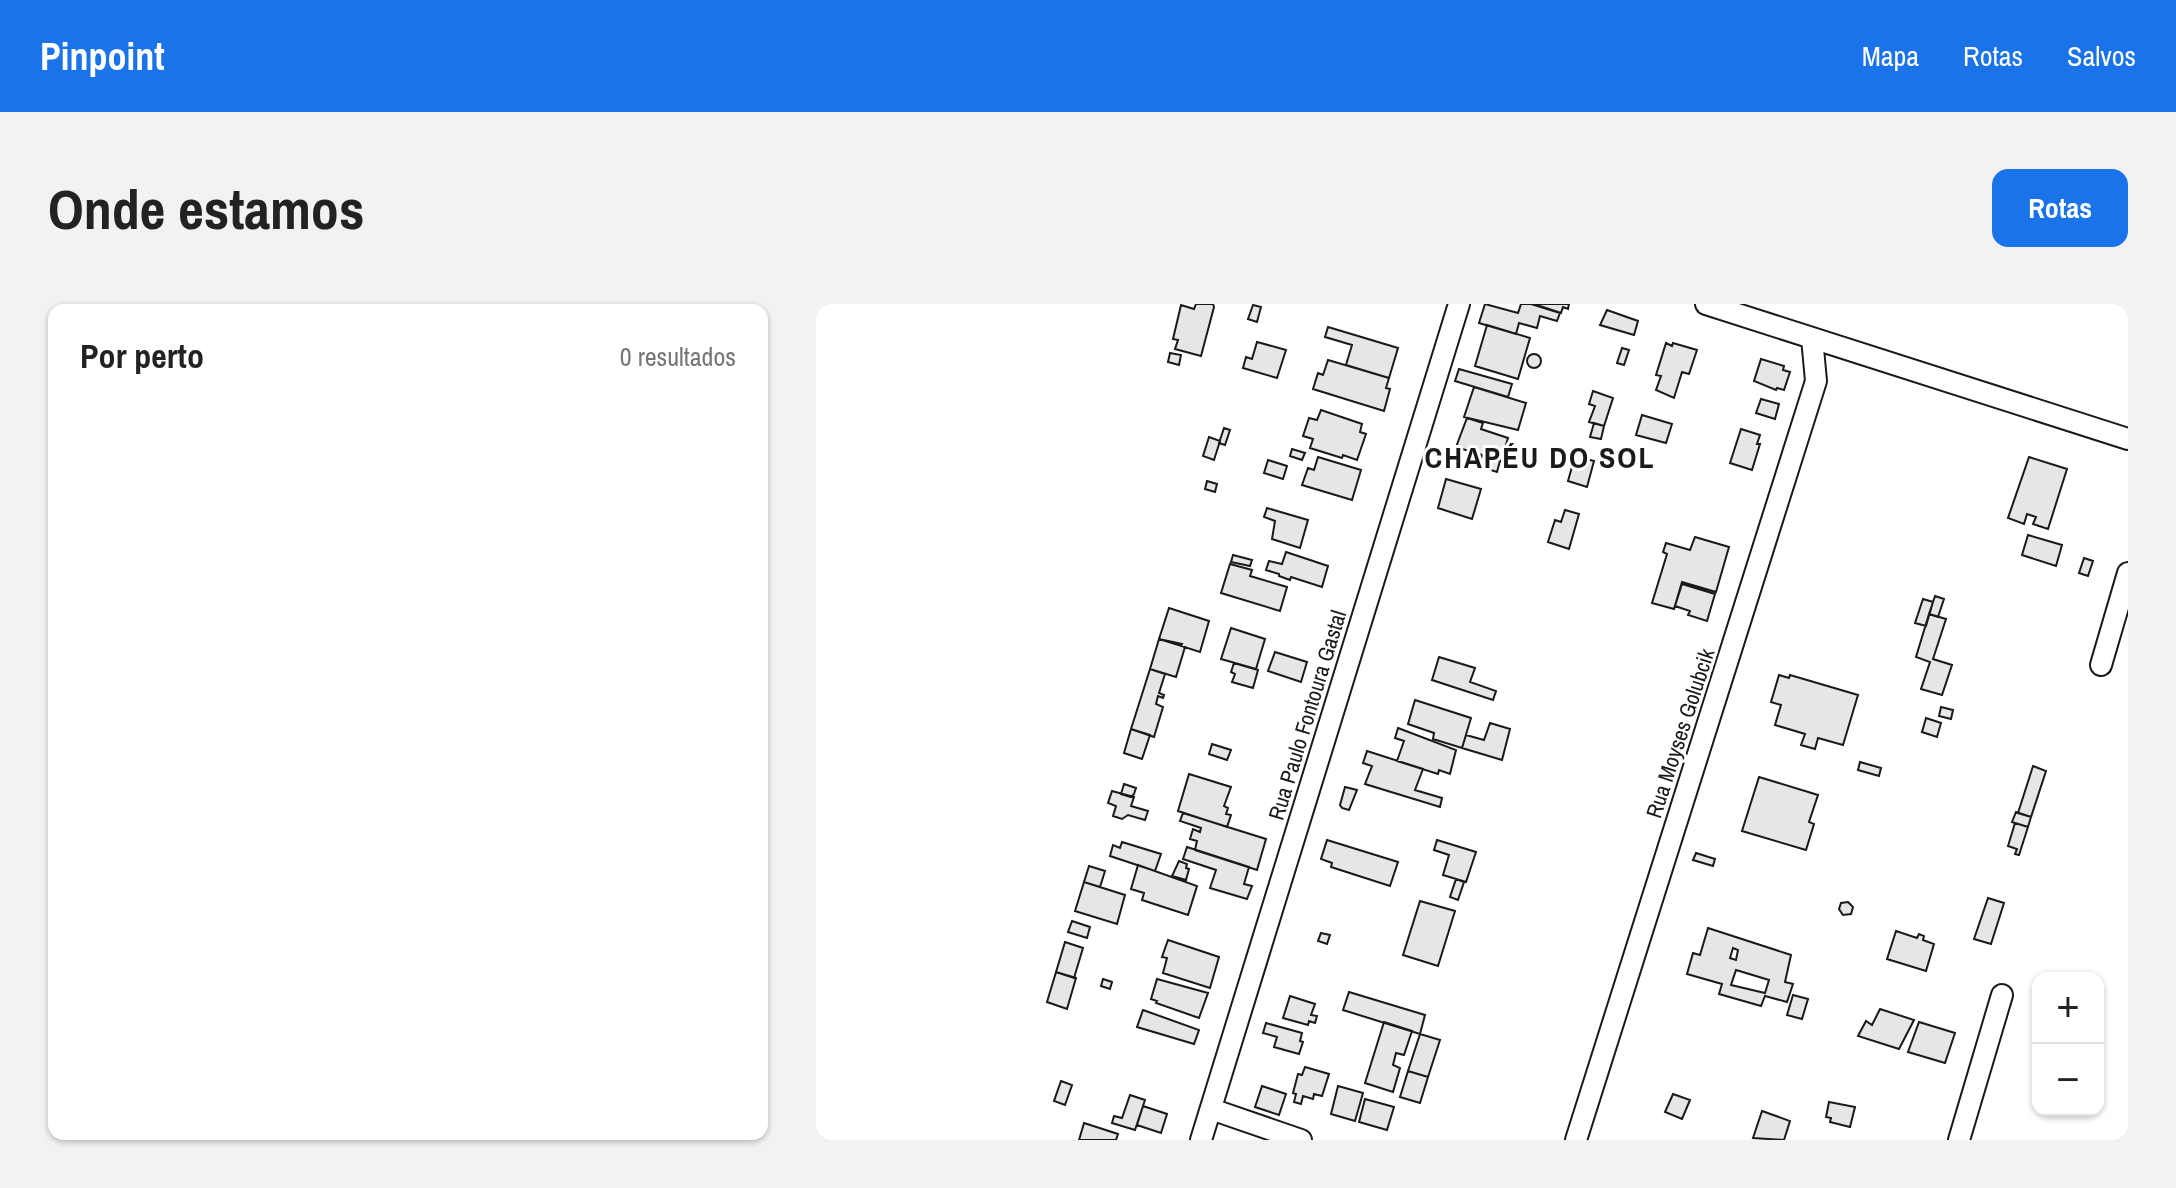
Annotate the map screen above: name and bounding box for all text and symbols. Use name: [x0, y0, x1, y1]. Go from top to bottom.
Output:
text: Pinpoint: [40, 31, 165, 82]
text: Mapa: [1862, 37, 1919, 75]
text: Rotas: [1963, 37, 2023, 75]
text: Salvos: [2067, 37, 2136, 75]
button: Rotas: [1992, 169, 2128, 247]
text: Onde estamos: [48, 171, 364, 246]
text: Por perto: [80, 333, 204, 379]
text: 0 resultados: [620, 339, 736, 374]
district label: CHAPÉU DO SOL: [1424, 437, 1656, 477]
street label: Rua Paulo Fontoura Gastal: [1261, 606, 1353, 824]
street label: Rua Moyses Golubcik: [1638, 644, 1722, 822]
map controls: [2032, 972, 2104, 1116]
button: +: [2032, 972, 2104, 1044]
button: −: [2032, 1044, 2104, 1116]

